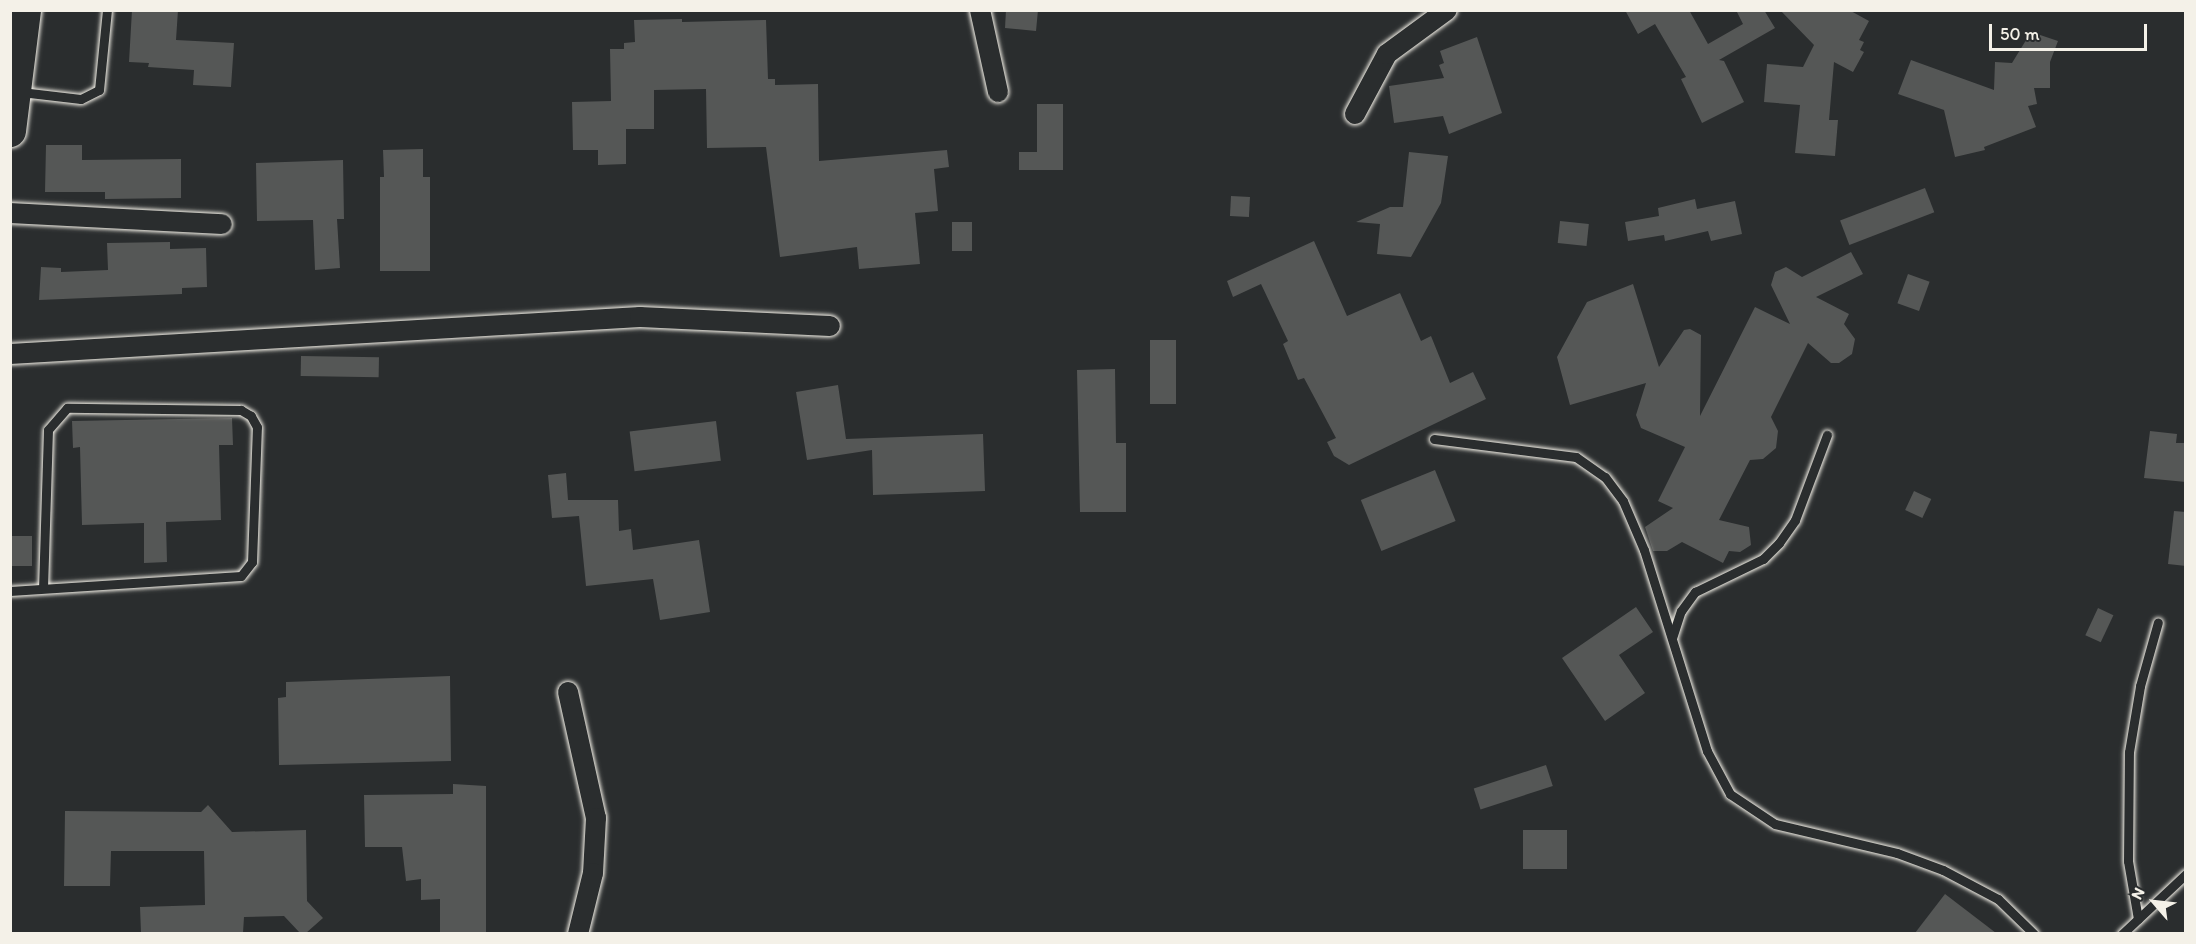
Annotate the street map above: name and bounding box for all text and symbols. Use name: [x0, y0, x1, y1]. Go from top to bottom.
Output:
scale bar: [1992, 12, 2150, 50]
text: 50 m: [2000, 23, 2040, 45]
north arrow: [2124, 872, 2184, 932]
text: N: [2127, 884, 2149, 903]

